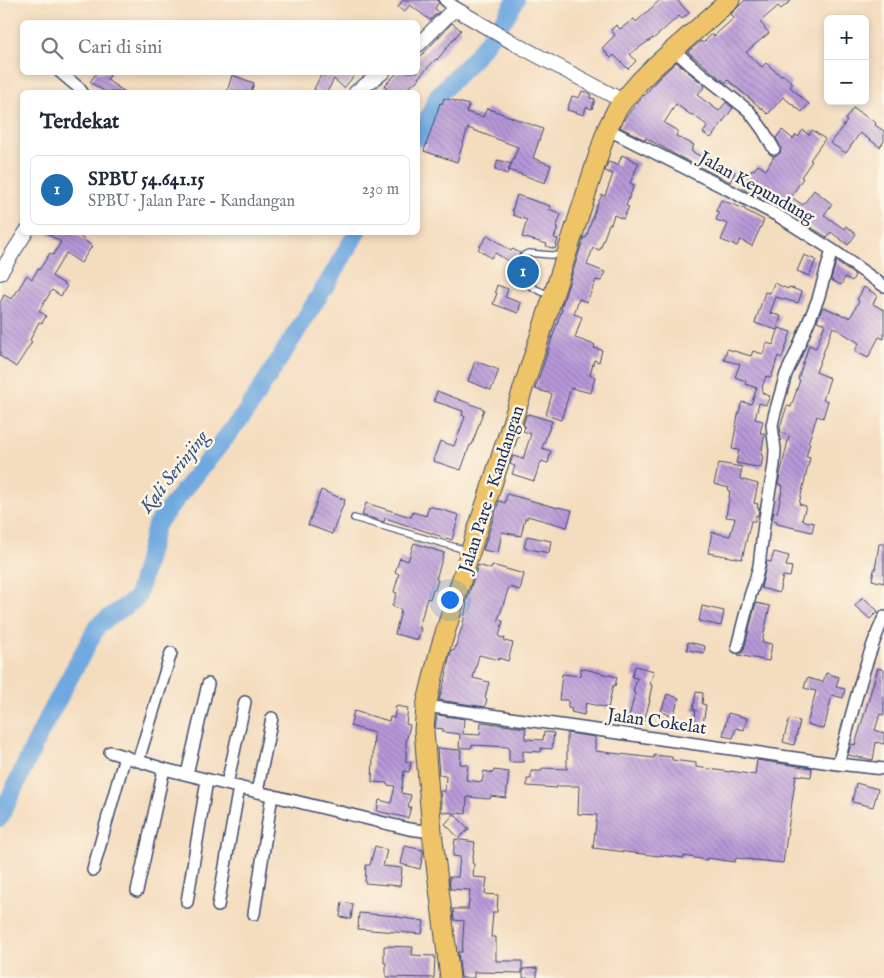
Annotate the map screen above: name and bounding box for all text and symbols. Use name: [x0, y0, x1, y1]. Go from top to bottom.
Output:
map controls: [824, 15, 869, 105]
button: +: [824, 15, 869, 60]
search box: [20, 20, 420, 75]
icon: search: [38, 34, 66, 62]
text: Cari di sini: [78, 36, 162, 60]
button: −: [824, 60, 869, 105]
text: Terdekat: [40, 109, 119, 136]
street label: Jalan Kepundung: [693, 146, 818, 230]
text: SPBU 54.641.15: [88, 168, 204, 192]
text: 1: [54, 180, 60, 200]
text: 230 m: [362, 180, 399, 200]
text: SPBU · Jalan Pare - Kandangan: [88, 192, 295, 212]
pin: 1: [507, 253, 539, 291]
street label: Jalan Pare - Kandangan: [454, 403, 530, 578]
water label: Kali Serinjing: [134, 425, 215, 519]
your location: [437, 587, 463, 613]
street label: Jalan Cokelat: [604, 704, 708, 741]

